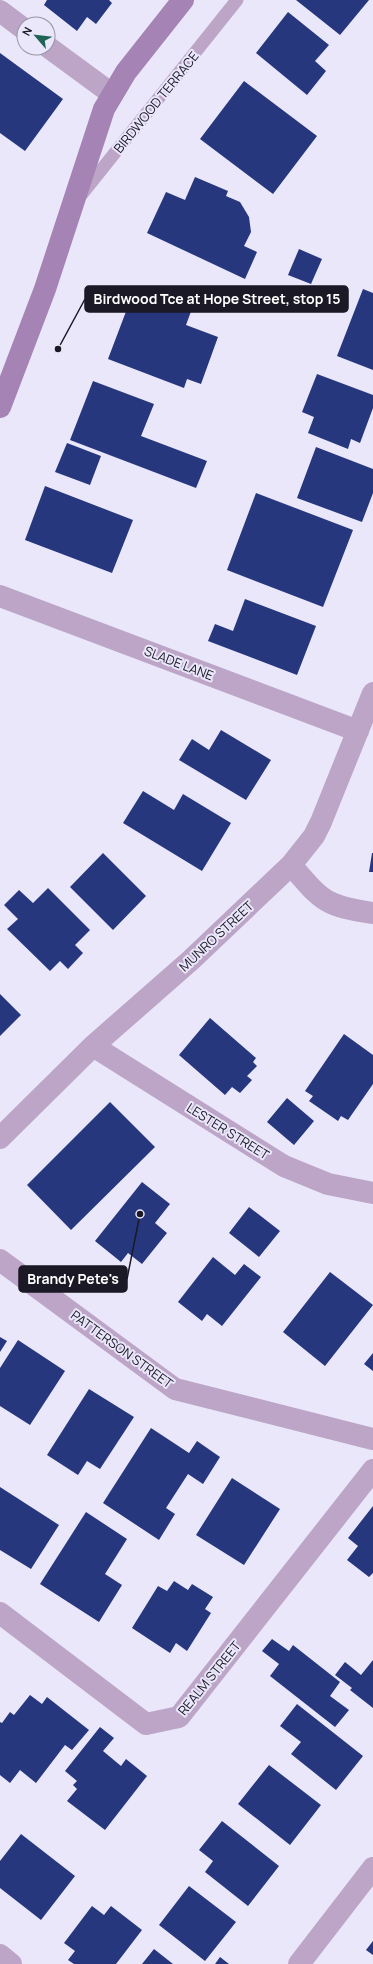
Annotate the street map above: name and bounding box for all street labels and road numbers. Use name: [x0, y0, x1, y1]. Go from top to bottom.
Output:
street label: BIRDWOOD TERRACE: [109, 47, 203, 157]
street label: SLADE LANE: [142, 642, 216, 684]
street label: MUNRO STREET: [175, 897, 257, 975]
street label: LESTER STREET: [183, 1098, 273, 1164]
street label: PATTERSON STREET: [67, 1306, 177, 1392]
street label: REALM STREET: [174, 1637, 245, 1719]

